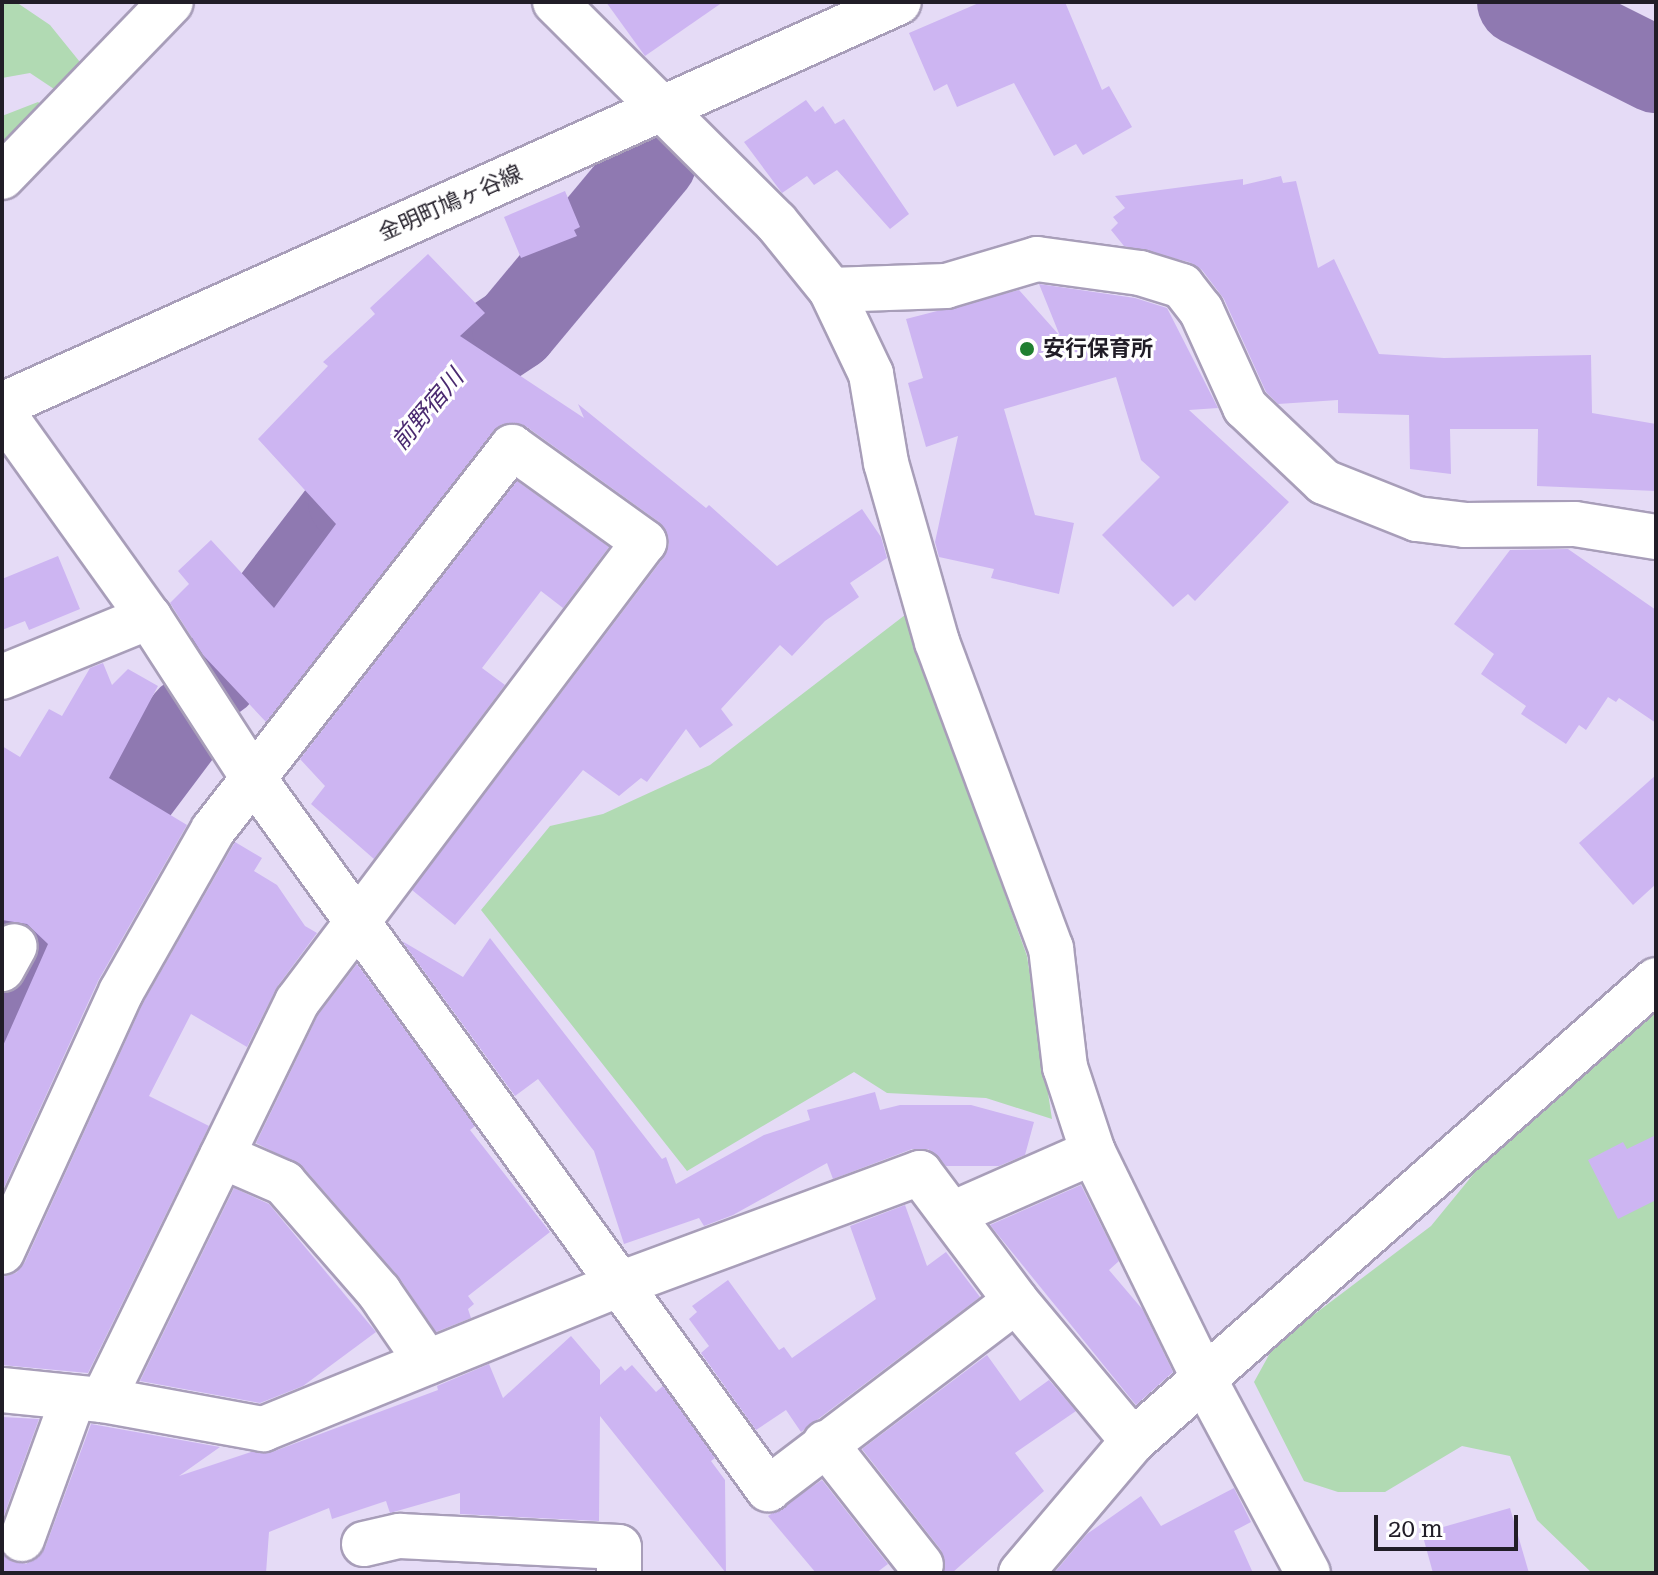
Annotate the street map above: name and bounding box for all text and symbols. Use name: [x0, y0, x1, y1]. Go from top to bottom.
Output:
street label: 金明町鳩ヶ谷線: [374, 160, 526, 246]
place label: 安行保育所: [1043, 336, 1153, 362]
marker: 安行保育所: [1018, 340, 1036, 358]
water label: 前野宿川: [386, 364, 470, 456]
scale bar: [1378, 1499, 1522, 1549]
text: 20 m: [1388, 1515, 1443, 1543]

